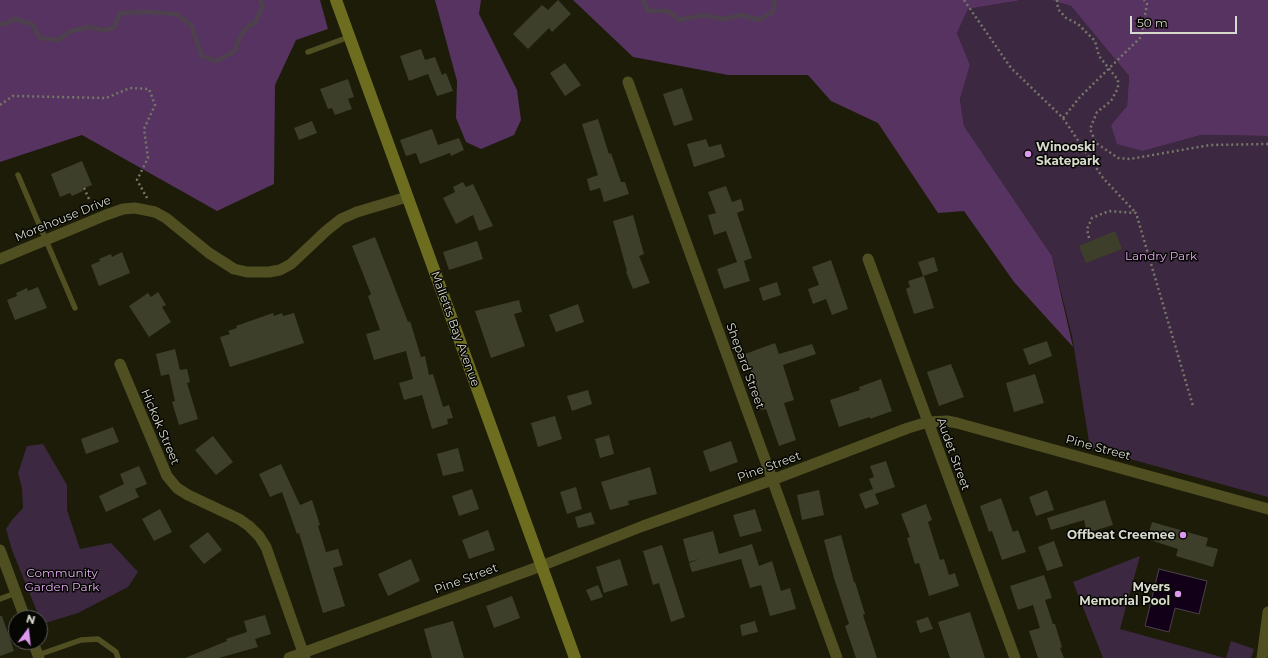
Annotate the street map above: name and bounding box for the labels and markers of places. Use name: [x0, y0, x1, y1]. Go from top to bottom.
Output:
place label: Winooski Skatepark: [1036, 140, 1100, 168]
marker: Winooski Skatepark: [1023, 149, 1033, 159]
place label: Offbeat Creemee: [1067, 528, 1175, 542]
marker: Offbeat Creemee: [1178, 530, 1188, 540]
place label: Myers Memorial Pool: [1079, 580, 1170, 608]
marker: Myers Memorial Pool: [1173, 589, 1183, 599]

